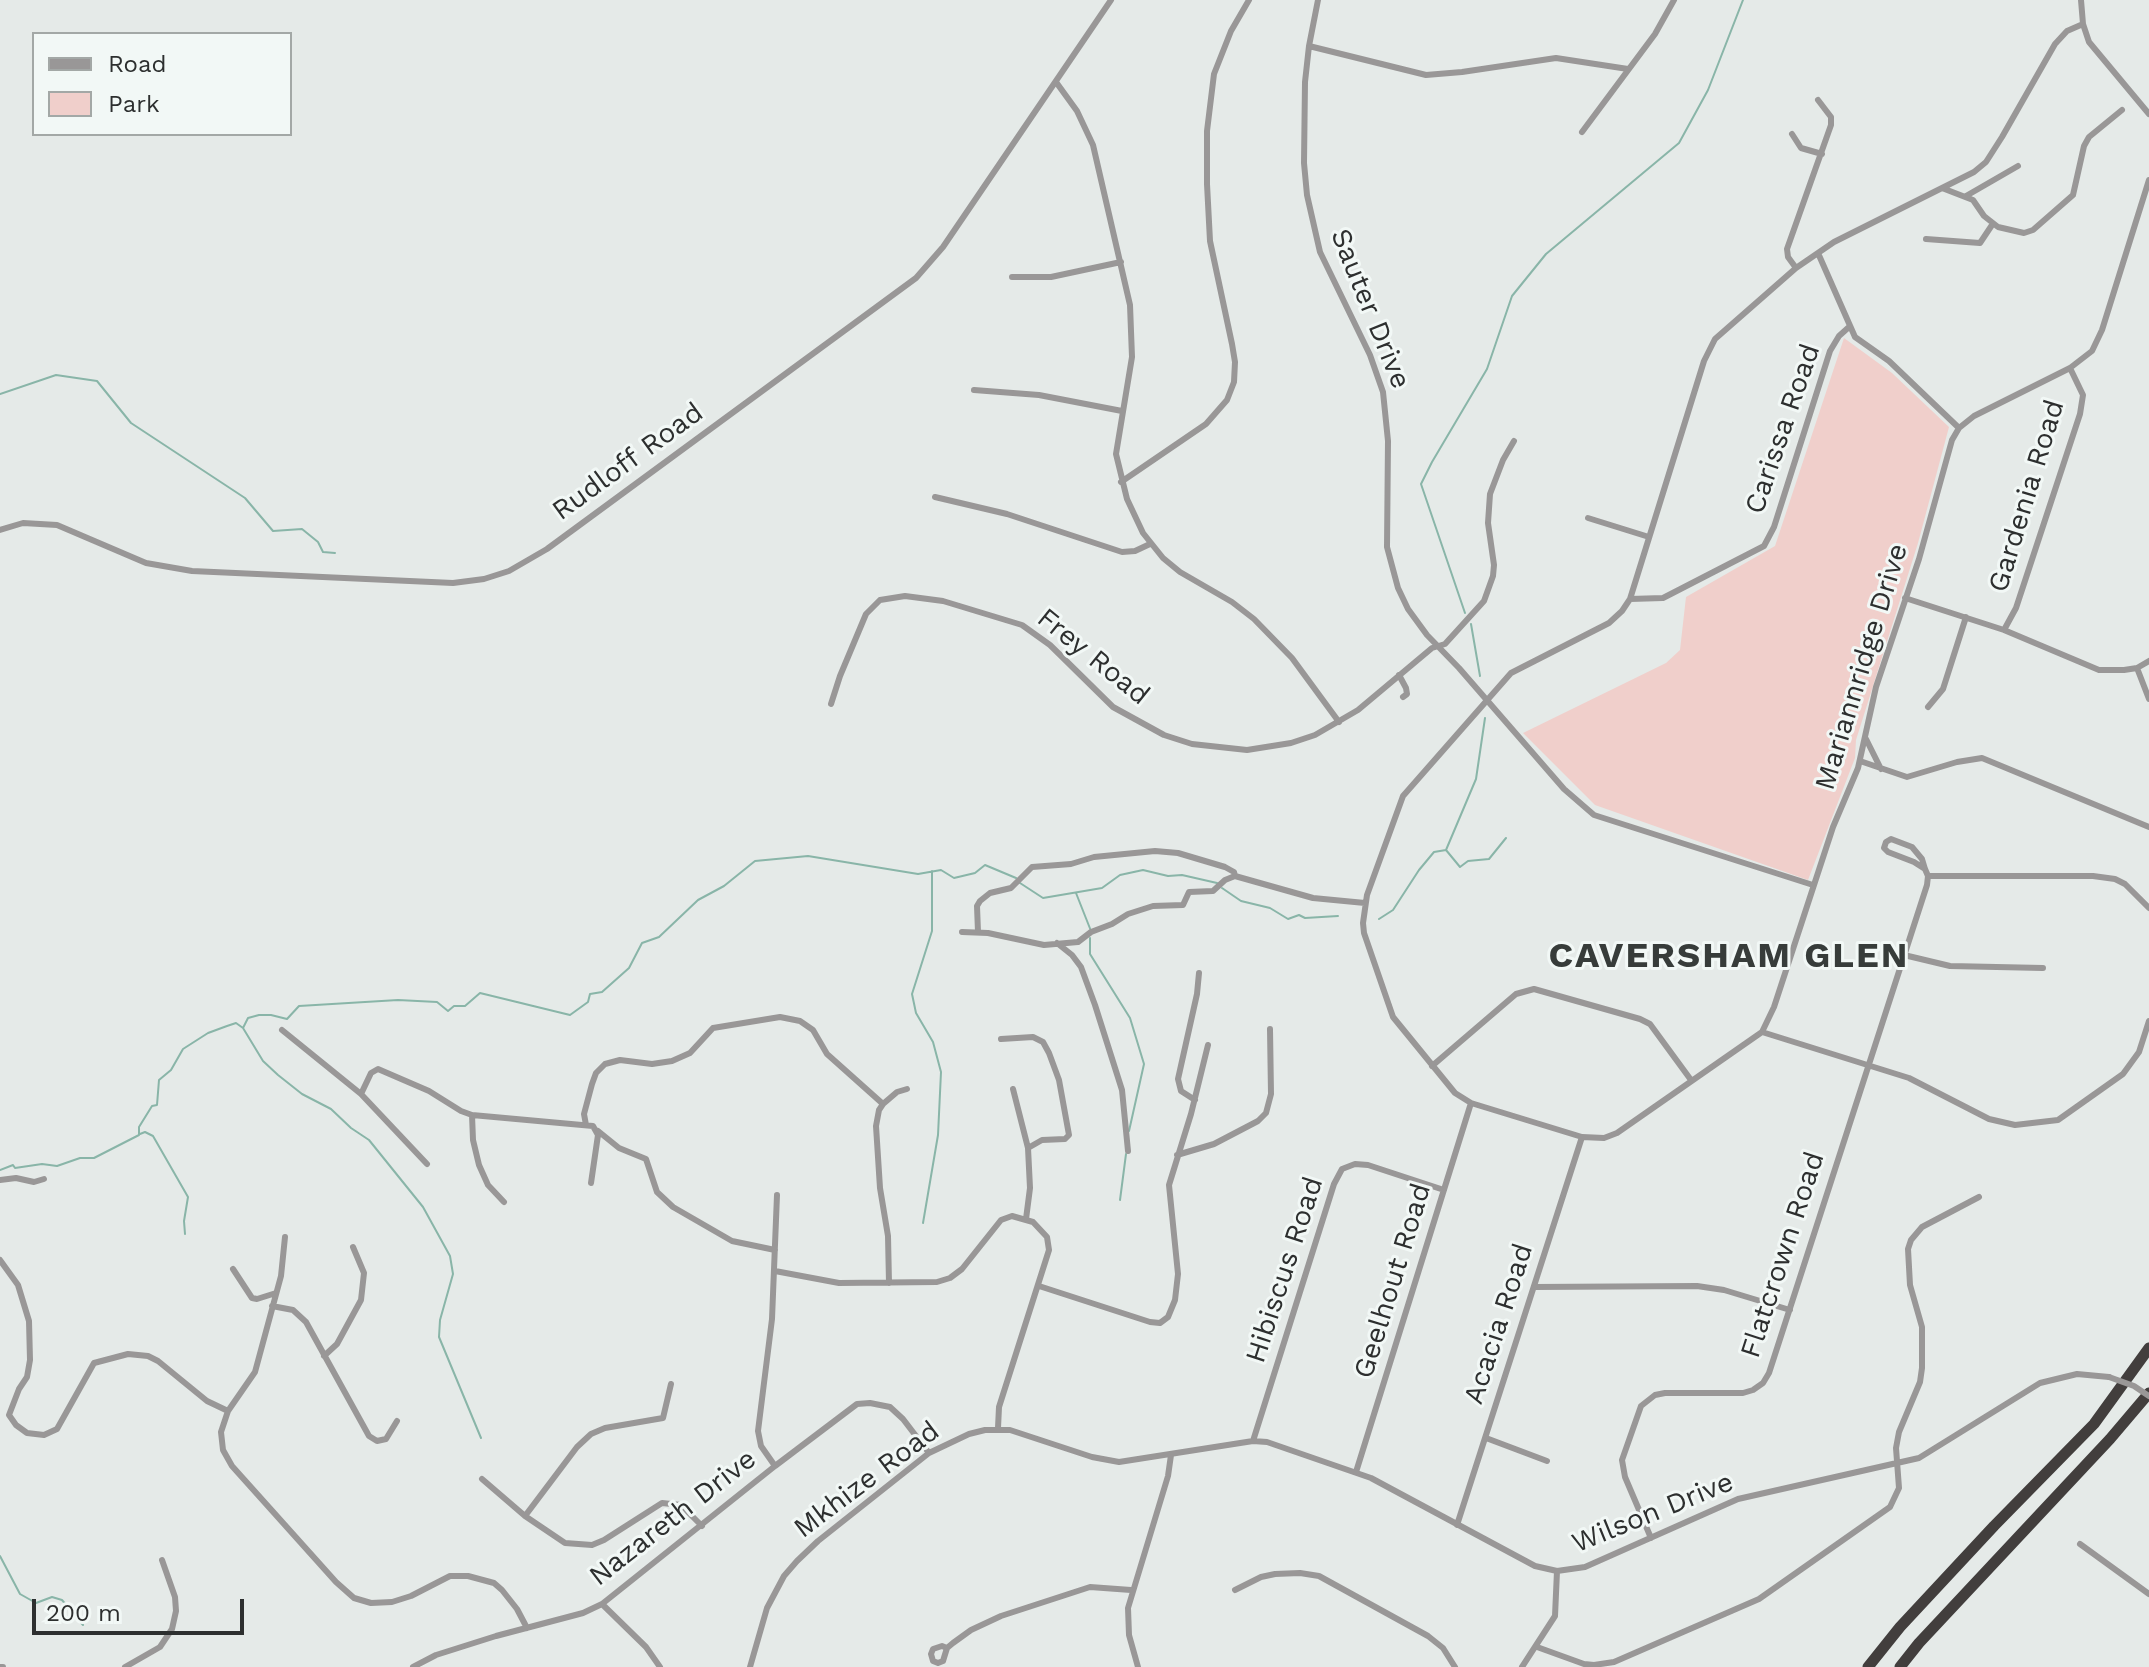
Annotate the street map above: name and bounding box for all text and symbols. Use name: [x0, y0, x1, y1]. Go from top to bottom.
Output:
legend: [32, 32, 292, 136]
text: Road: [108, 50, 167, 78]
text: Park: [108, 90, 160, 118]
street label: Sauter Drive: [1323, 224, 1417, 394]
street label: Carissa Road: [1738, 340, 1828, 518]
street label: Rudloff Road: [546, 396, 710, 528]
street label: Gardenia Road: [1982, 396, 2072, 596]
street label: Mariannridge Drive: [1809, 540, 1915, 794]
street label: Frey Road: [1030, 602, 1156, 712]
district label: CAVERSHAM GLEN: [1549, 934, 1909, 978]
street label: Flatcrown Road: [1734, 1148, 1832, 1362]
street label: Hibiscus Road: [1239, 1173, 1331, 1367]
street label: Geelhout Road: [1347, 1179, 1439, 1383]
street label: Acacia Road: [1457, 1240, 1541, 1408]
street label: Mkhize Road: [788, 1414, 946, 1546]
street label: Nazareth Drive: [583, 1443, 763, 1593]
street label: Wilson Drive: [1567, 1465, 1739, 1561]
scale bar: [36, 1583, 248, 1633]
text: 200 m: [46, 1599, 121, 1627]

